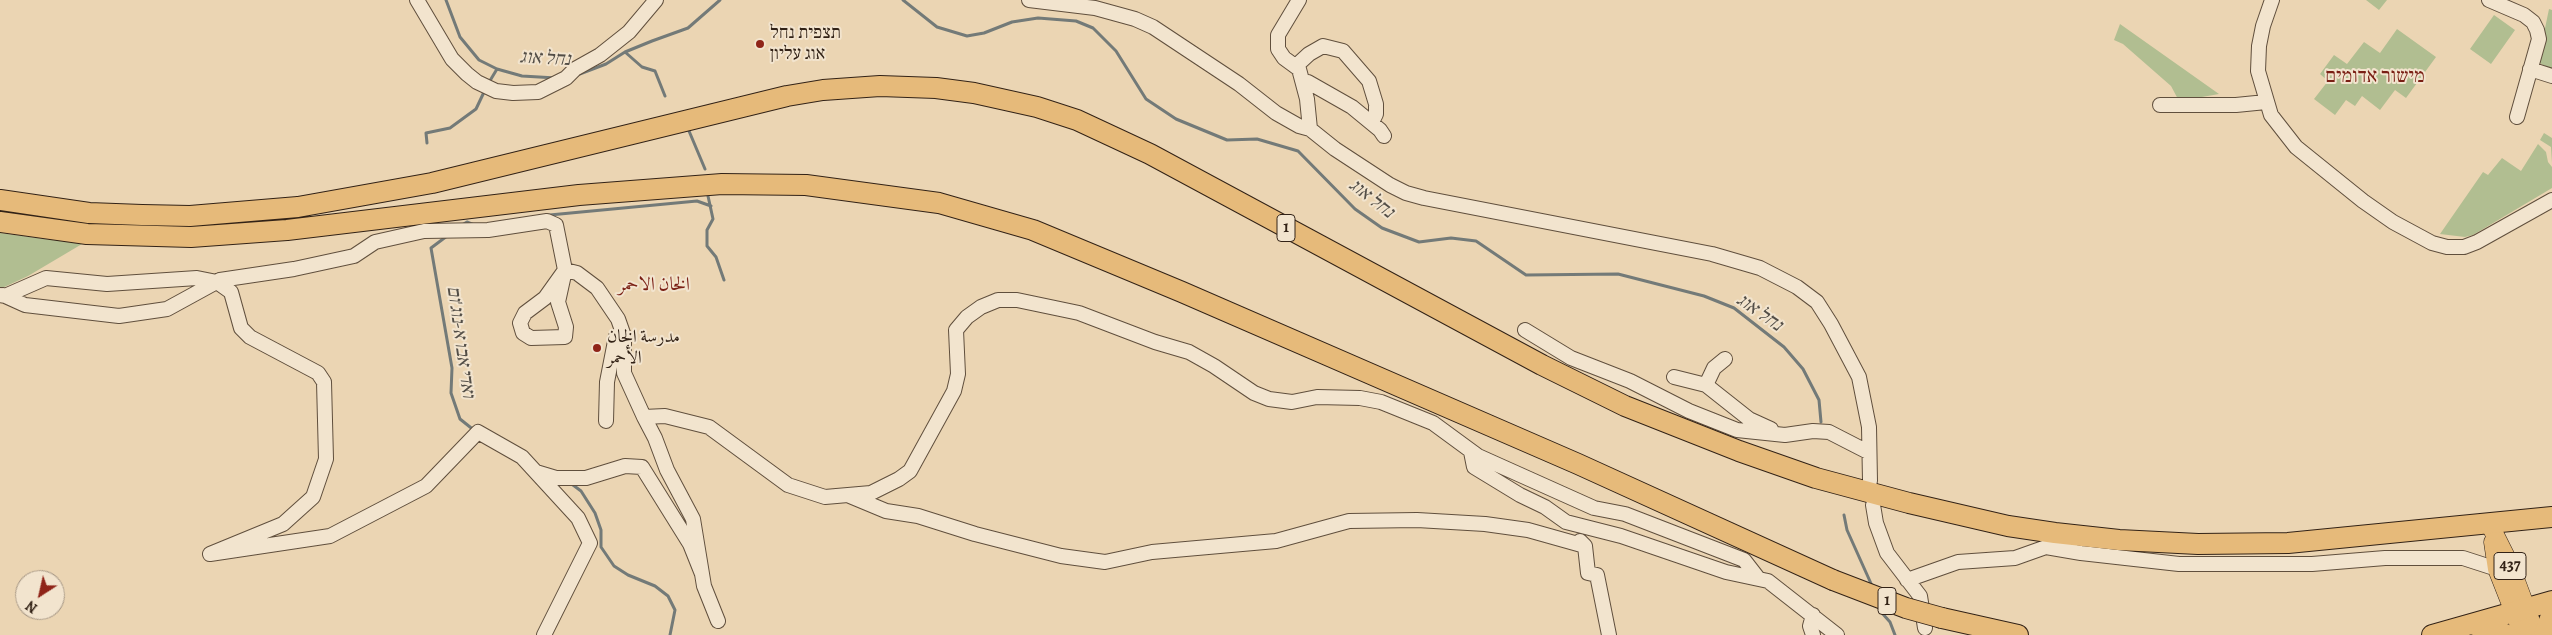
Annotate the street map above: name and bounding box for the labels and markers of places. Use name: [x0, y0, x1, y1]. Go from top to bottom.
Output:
place label: תצפית נחל אוג עליון: [770, 23, 841, 66]
marker: תצפית נחל אוג עליון: [754, 38, 766, 50]
place label: مدرسة الخان الأحمر: [607, 327, 680, 369]
marker: مدرسة الخان الأحمر: [591, 342, 603, 354]

